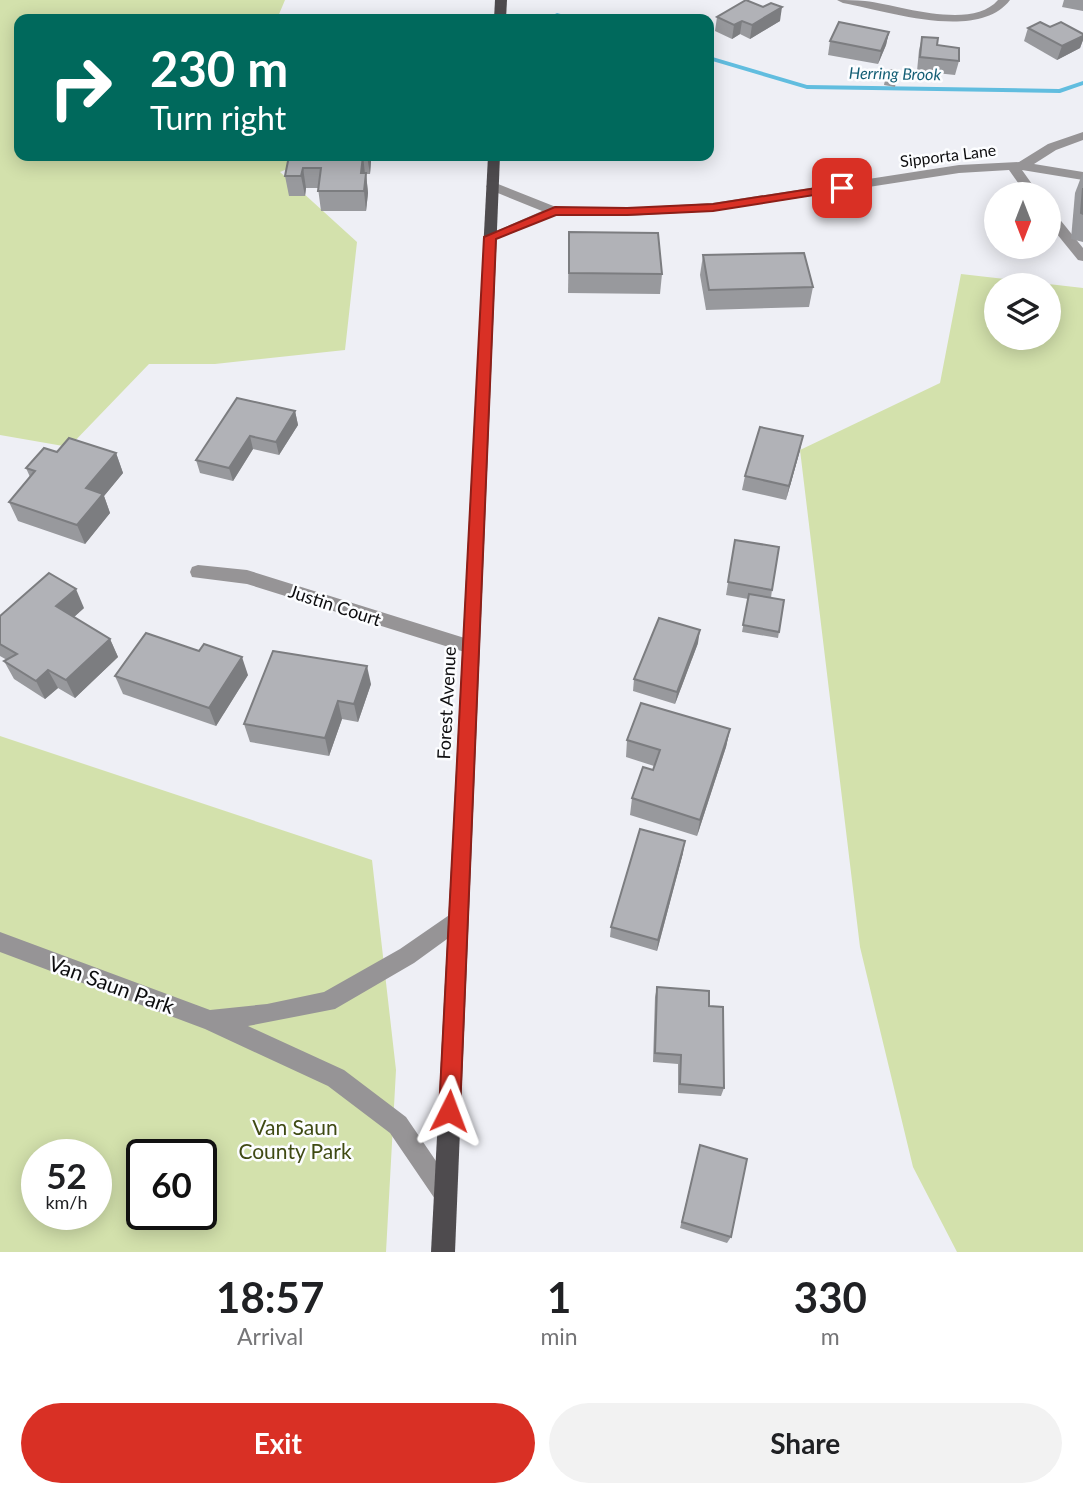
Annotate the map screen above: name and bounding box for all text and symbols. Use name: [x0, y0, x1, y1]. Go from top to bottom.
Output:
text: 230 m: [150, 39, 288, 97]
icon: right: [35, 42, 126, 133]
water label: Herring Brook: [849, 63, 942, 83]
text: Turn right: [150, 98, 286, 137]
street label: Sipporta Lane: [899, 140, 997, 170]
pin: [812, 158, 872, 218]
icon: arrive: [823, 169, 861, 207]
north arrow: [984, 182, 1060, 259]
map controls: [984, 182, 1061, 350]
button: layers: [984, 273, 1061, 350]
street label: Justin Court: [286, 580, 385, 630]
street label: Forest Avenue: [432, 646, 460, 760]
street label: Van Saun Park: [46, 950, 178, 1018]
position arrow: [412, 1074, 486, 1148]
park label: Van Saun County Park: [238, 1114, 352, 1163]
speed limit sign: 60: [126, 1139, 217, 1230]
text: 52: [46, 1154, 87, 1196]
text: km/h: [45, 1191, 88, 1213]
text: 18:57: [216, 1272, 324, 1322]
text: 1: [547, 1272, 571, 1322]
text: 330: [794, 1272, 867, 1322]
text: Arrival: [237, 1322, 303, 1350]
text: min: [540, 1322, 578, 1350]
text: m: [821, 1322, 840, 1350]
button: Exit: [21, 1403, 535, 1483]
button: Share: [549, 1403, 1062, 1483]

